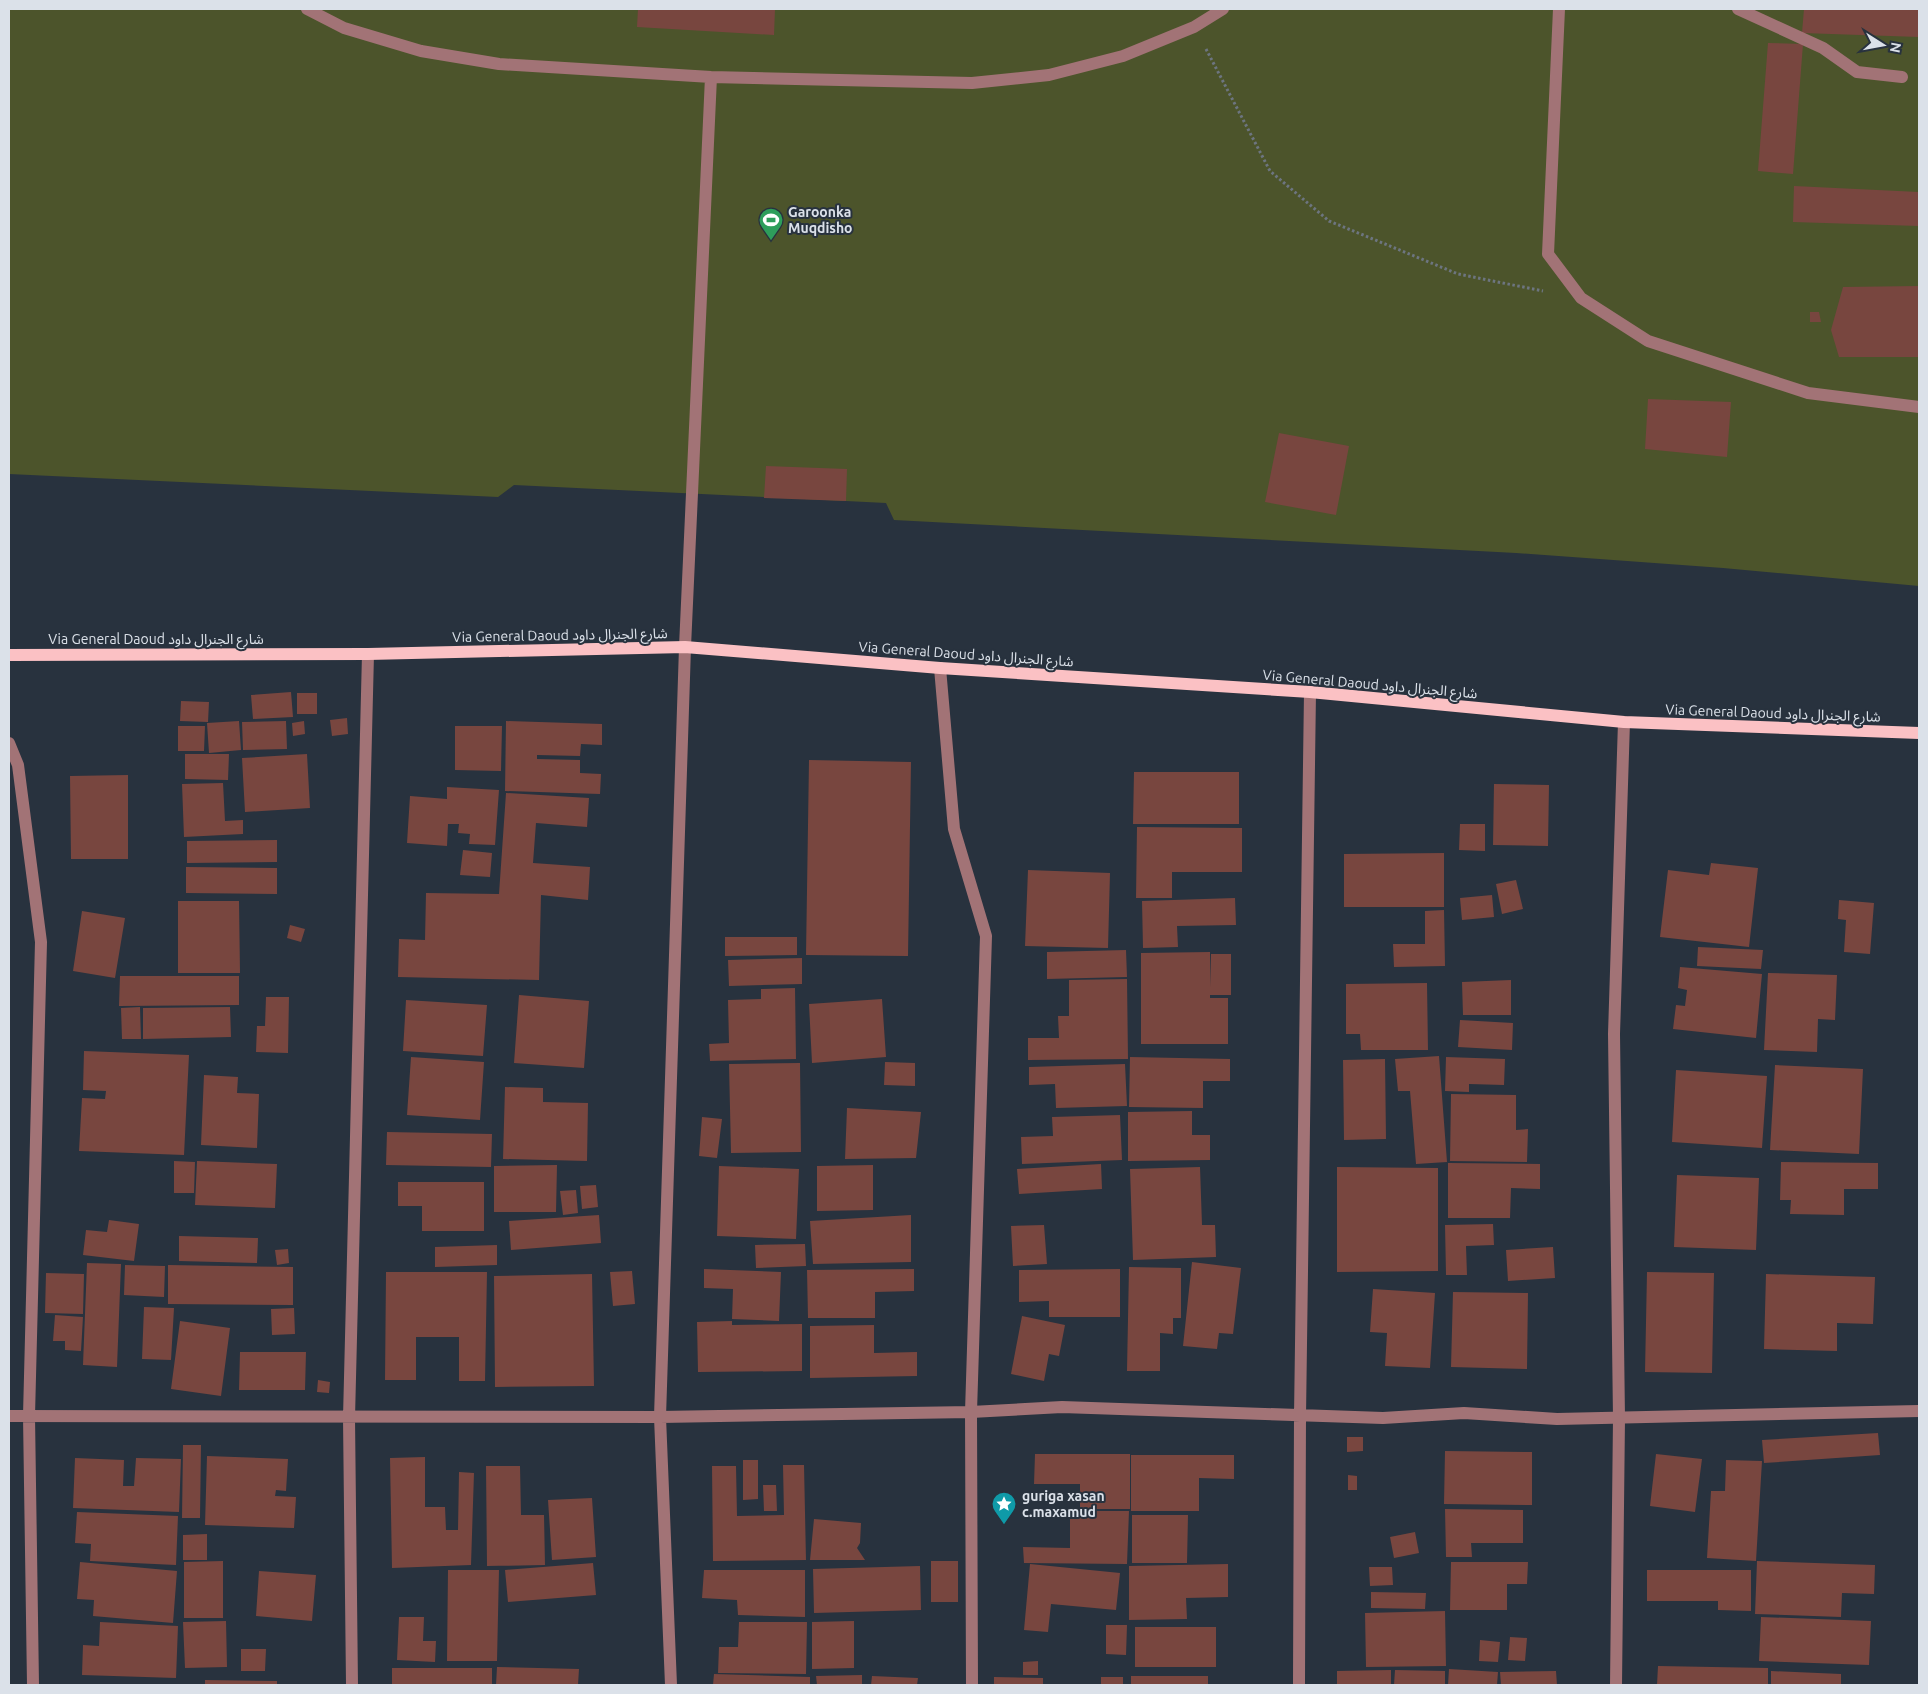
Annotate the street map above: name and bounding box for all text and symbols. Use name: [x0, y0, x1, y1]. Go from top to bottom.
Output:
north arrow: [1858, 20, 1908, 70]
text: N: [1887, 41, 1905, 54]
place label: Garoonka Muqdisho: [788, 204, 853, 236]
sports icon: Garoonka Muqdisho: [758, 207, 784, 241]
street label: Via General Daoud شارع الجنرال داود: [452, 625, 668, 648]
street label: Via General Daoud شارع الجنرال داود: [48, 631, 264, 650]
street label: Via General Daoud شارع الجنرال داود: [858, 639, 1074, 672]
street label: Via General Daoud شارع الجنرال داود: [1262, 667, 1478, 704]
street label: Via General Daoud شارع الجنرال داود: [1665, 701, 1881, 728]
place label: guriga xasan c.maxamud: [1022, 1488, 1105, 1520]
place icon: guriga xasan c.maxamud: [991, 1491, 1017, 1525]

